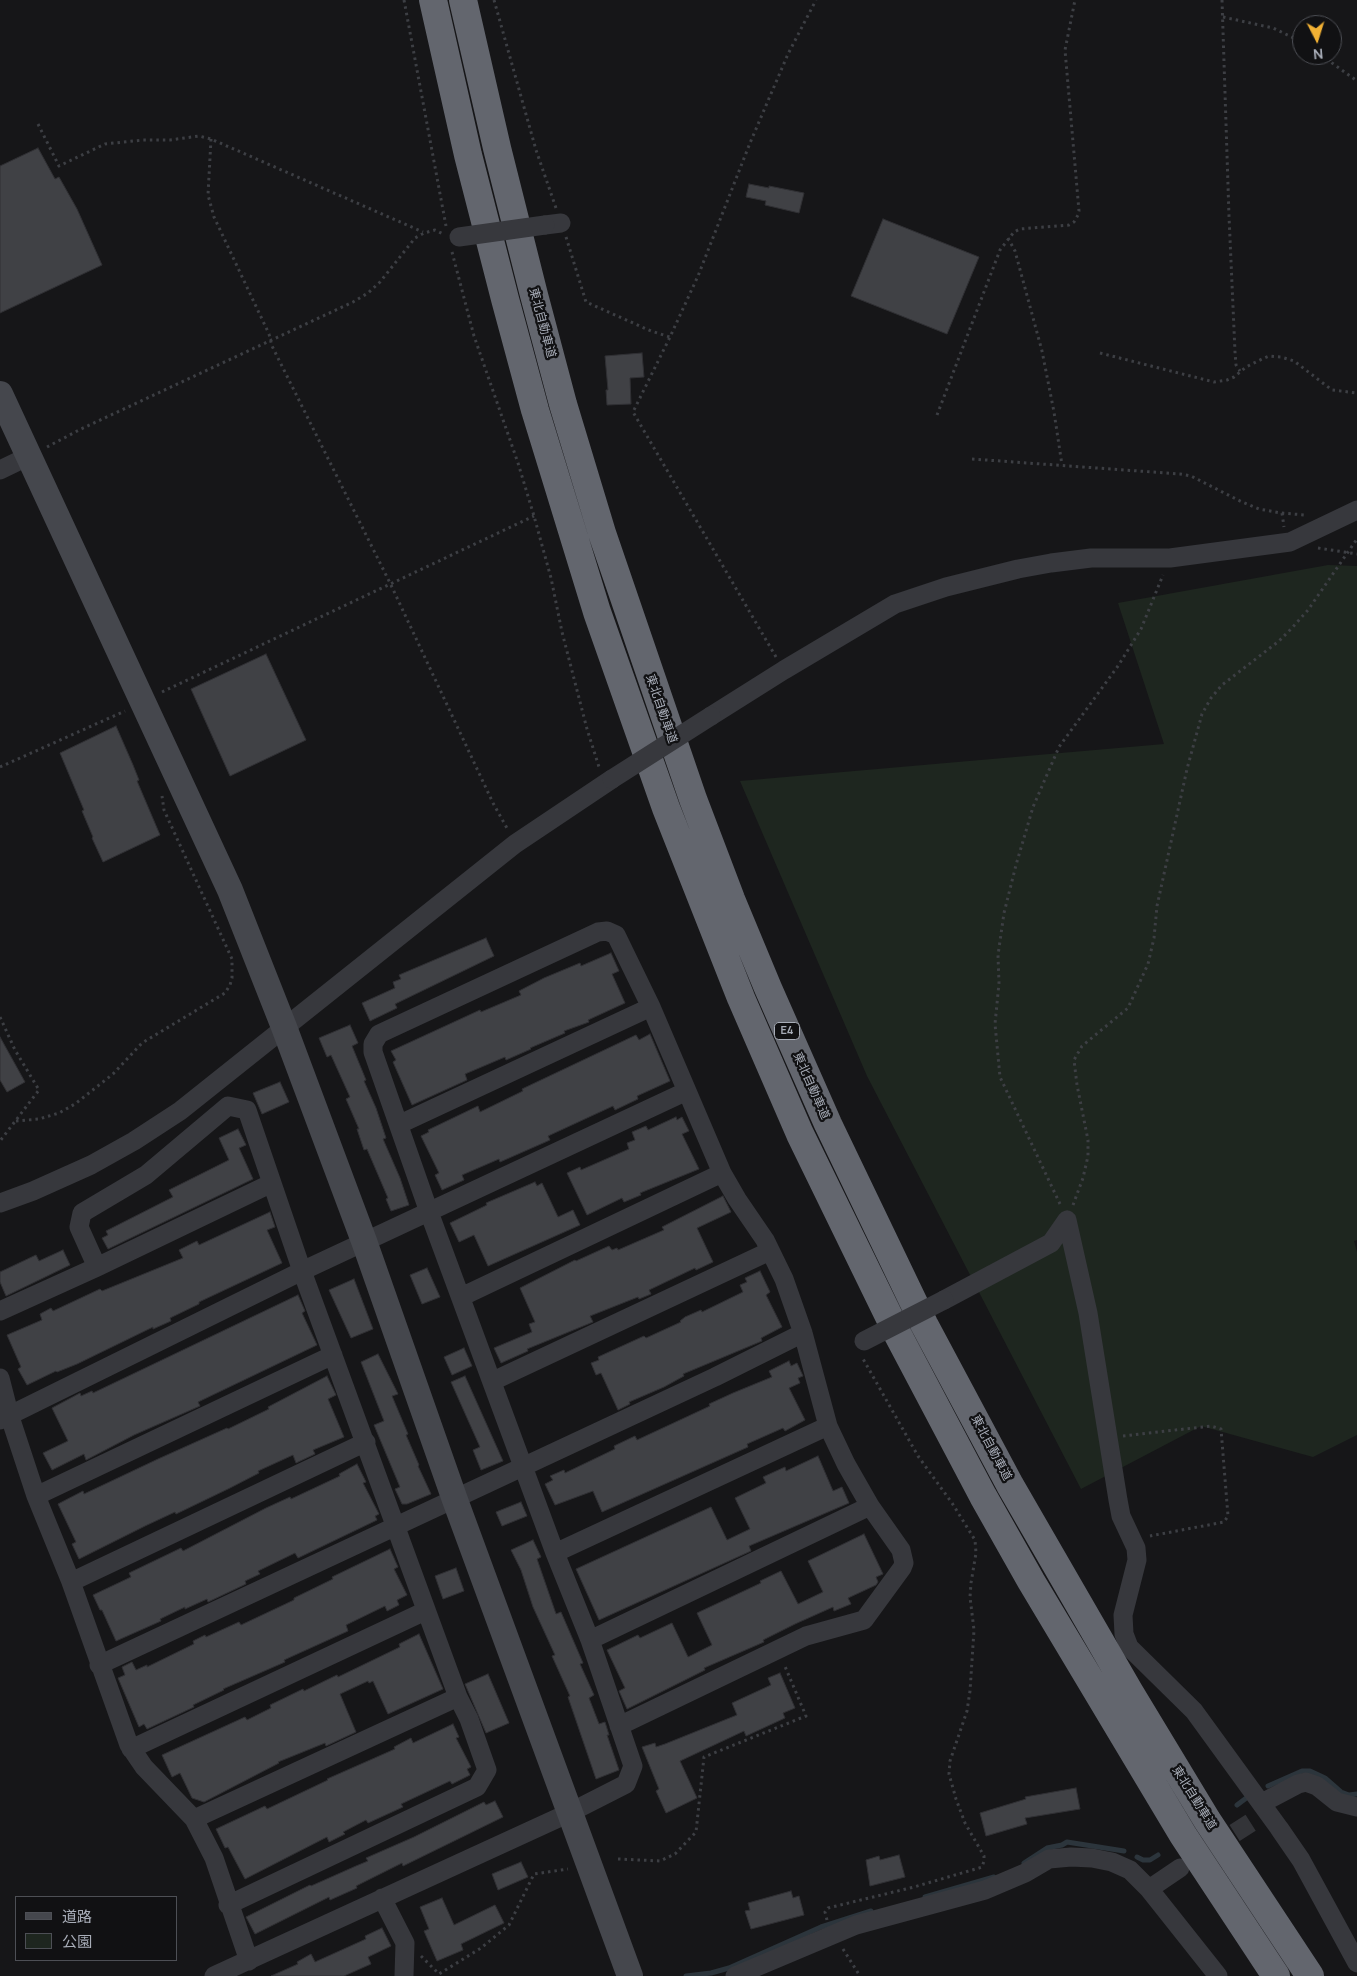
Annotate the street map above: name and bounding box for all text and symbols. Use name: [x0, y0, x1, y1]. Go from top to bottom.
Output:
north arrow: [1292, 15, 1342, 65]
text: N: [1312, 45, 1324, 64]
street label: 東北自動車道: [526, 286, 558, 360]
street label: 東北自動車道: [642, 673, 680, 745]
road number: E4: [774, 1022, 800, 1040]
street label: 東北自動車道: [790, 1050, 832, 1122]
street label: 東北自動車道: [968, 1413, 1014, 1483]
street label: 東北自動車道: [1169, 1764, 1219, 1832]
legend: [15, 1896, 178, 1961]
text: 道路: [62, 1906, 92, 1927]
text: 公園: [62, 1931, 92, 1952]

